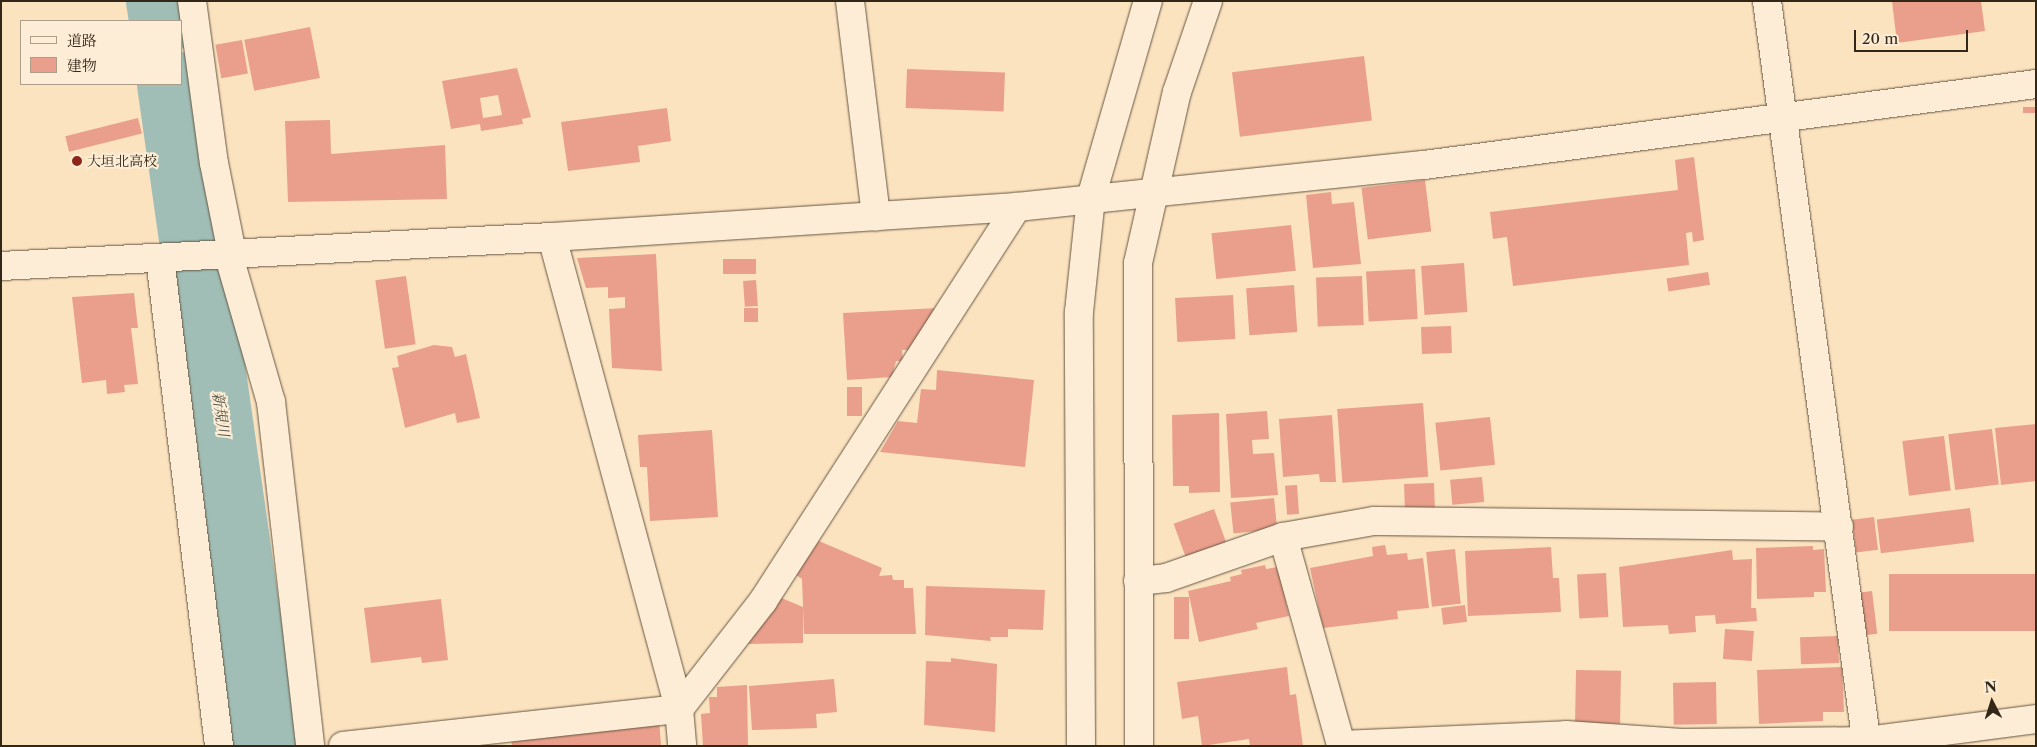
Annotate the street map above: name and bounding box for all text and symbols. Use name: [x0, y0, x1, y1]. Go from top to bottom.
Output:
legend: [20, 20, 182, 85]
scale bar: [1857, 20, 1971, 52]
text: 20 m: [1862, 29, 1898, 48]
text: 道路: [67, 31, 97, 50]
text: 建物: [67, 56, 97, 75]
place label: 大垣北高校: [87, 153, 157, 169]
marker: 大垣北高校: [71, 155, 83, 167]
water label: 新規川: [209, 390, 233, 438]
north arrow: [1967, 677, 2017, 727]
text: N: [1984, 678, 1998, 697]

